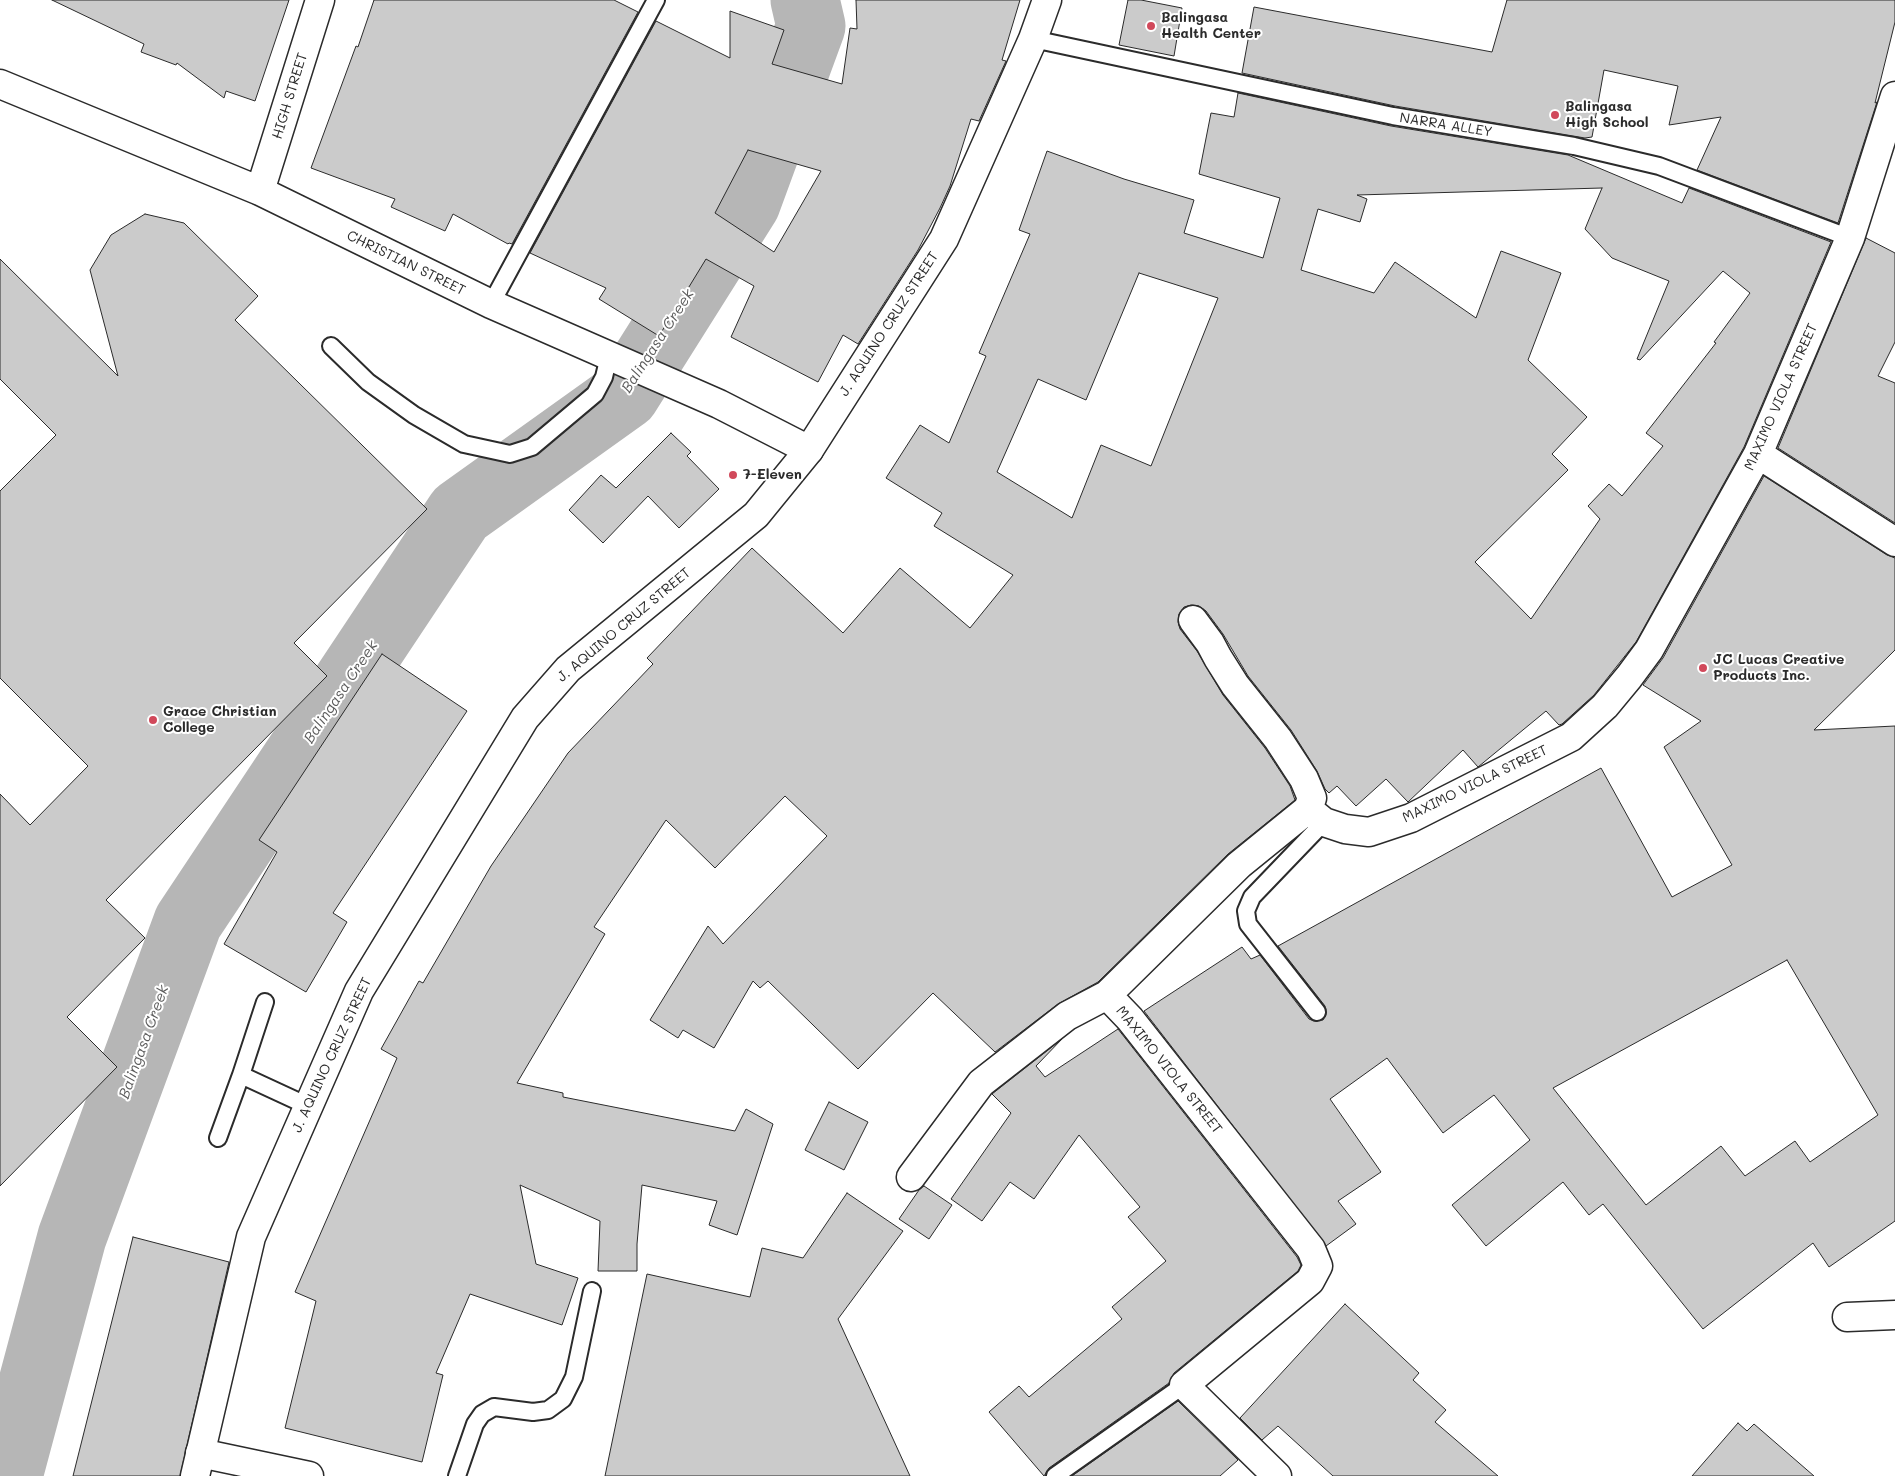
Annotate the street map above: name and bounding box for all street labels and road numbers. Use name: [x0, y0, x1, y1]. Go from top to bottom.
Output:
street label: HIGH STREET: [269, 51, 311, 141]
street label: NARRA ALLEY: [1398, 109, 1494, 141]
street label: CHRISTIAN STREET: [344, 227, 468, 299]
street label: J. AQUINO CRUZ STREET: [836, 249, 942, 399]
street label: MAXIMO VIOLA STREET: [1741, 321, 1821, 473]
street label: J. AQUINO CRUZ STREET: [554, 564, 694, 686]
street label: MAXIMO VIOLA STREET: [1400, 742, 1550, 826]
street label: J. AQUINO CRUZ STREET: [289, 975, 375, 1135]
street label: MAXIMO VIOLA STREET: [1112, 1003, 1226, 1137]

